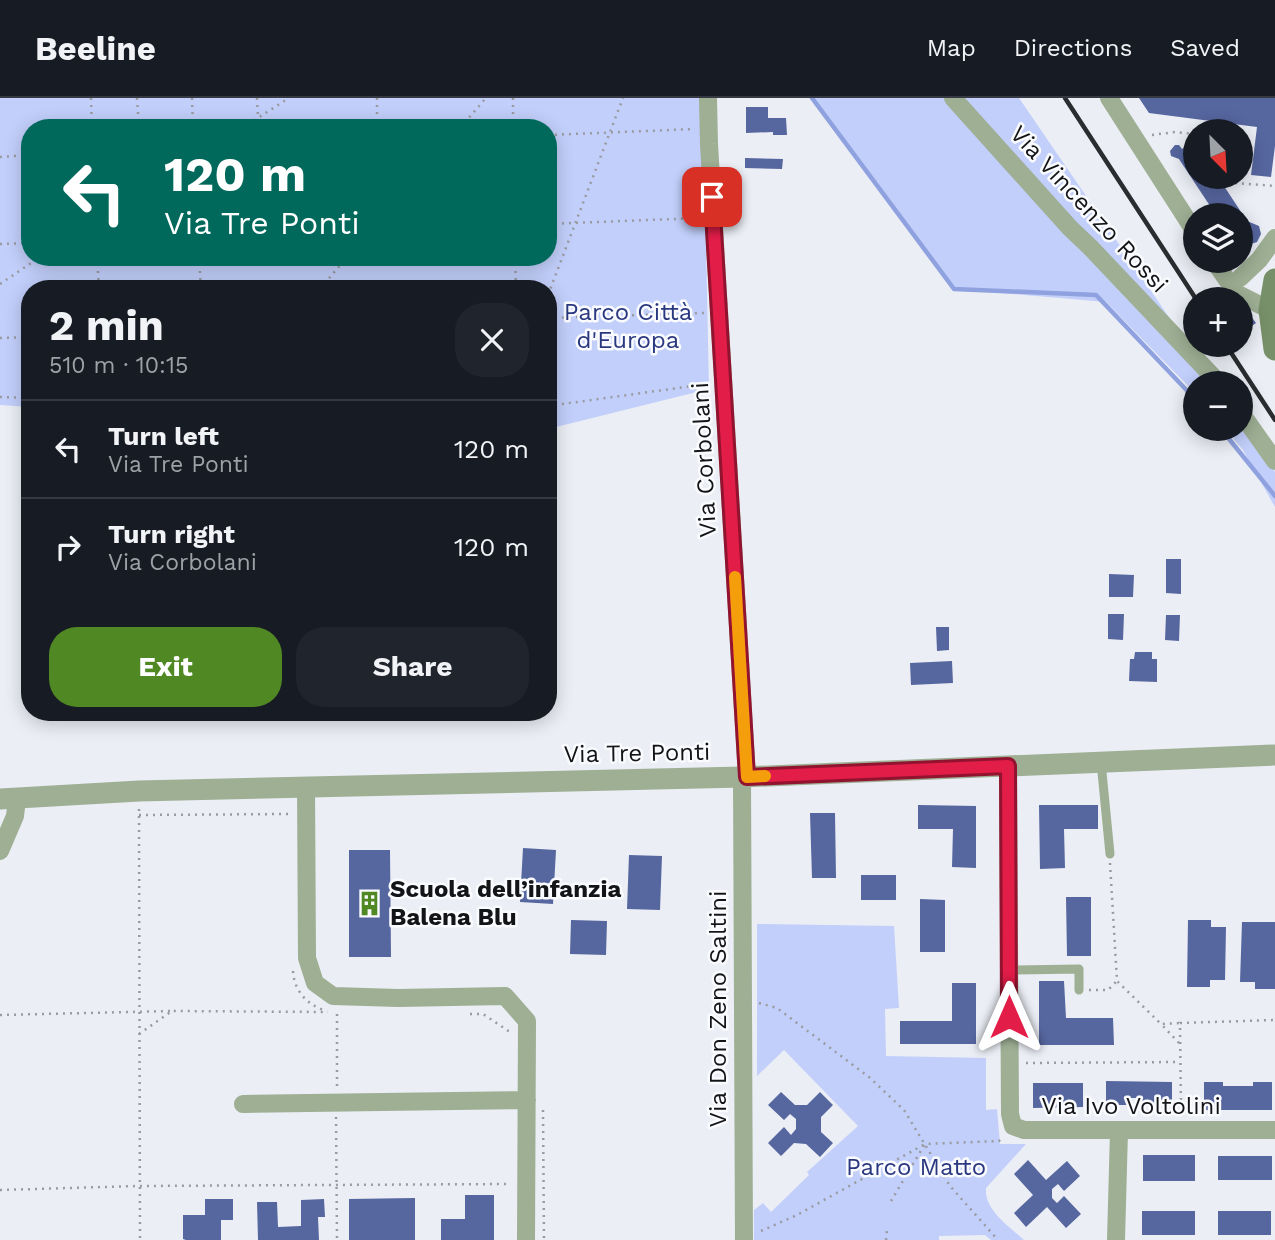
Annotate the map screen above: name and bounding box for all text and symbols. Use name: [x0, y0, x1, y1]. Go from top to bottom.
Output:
text: Beeline: [35, 29, 156, 68]
text: Map: [927, 34, 976, 62]
text: Directions: [1014, 34, 1132, 62]
text: Saved: [1170, 34, 1240, 62]
north arrow: [1183, 119, 1253, 189]
map controls: [1183, 119, 1253, 441]
street label: Via Vincenzo Rossi: [1004, 120, 1174, 298]
text: 120 m: [164, 145, 306, 203]
icon: left: [49, 147, 140, 238]
pin: [682, 167, 742, 227]
icon: arrive: [693, 178, 731, 216]
button: layers: [1183, 203, 1253, 273]
text: Via Tre Ponti: [164, 204, 360, 242]
button: +: [1183, 287, 1253, 357]
park label: Parco Città d'Europa: [564, 298, 692, 354]
text: 2 min: [49, 301, 164, 350]
button: close: [455, 303, 529, 377]
text: 510 m · 10:15: [49, 352, 188, 379]
button: −: [1183, 371, 1253, 441]
street label: Via Corbolani: [686, 382, 722, 538]
text: Turn left: [108, 421, 219, 451]
icon: left: [49, 430, 87, 468]
text: 120 m: [454, 434, 529, 464]
text: Via Tre Ponti: [108, 451, 249, 478]
text: Turn right: [108, 519, 235, 549]
icon: right: [49, 528, 87, 566]
text: 120 m: [454, 532, 529, 562]
text: Via Corbolani: [108, 549, 257, 576]
button: Exit: [49, 627, 282, 707]
button: Share: [296, 627, 529, 707]
street label: Via Tre Ponti: [563, 738, 711, 768]
place label: Scuola dell’infanzia Balena Blu: [390, 875, 621, 931]
building icon: Scuola dell’infanzia Balena Blu: [356, 889, 384, 917]
street label: Via Don Zeno Saltini: [704, 891, 732, 1128]
position arrow: [972, 980, 1046, 1054]
street label: Via Ivo Voltolini: [1041, 1092, 1221, 1120]
park label: Parco Matto: [846, 1153, 986, 1181]

